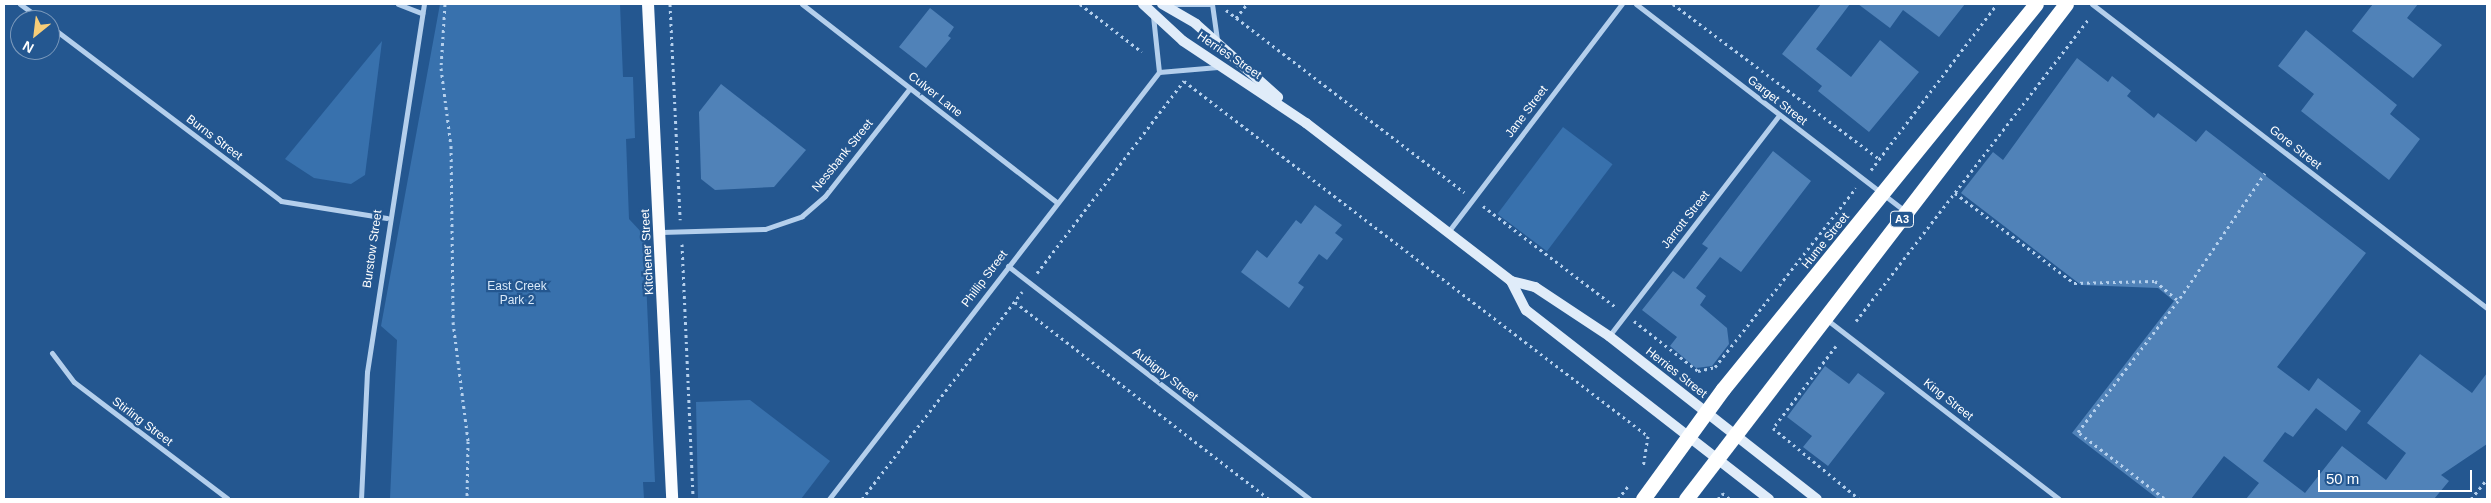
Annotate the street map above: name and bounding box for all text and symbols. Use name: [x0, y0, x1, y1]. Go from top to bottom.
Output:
north arrow: [10, 10, 60, 60]
street label: Herries Street: [1194, 29, 1264, 83]
text: N: [20, 38, 37, 57]
street label: Culver Lane: [905, 69, 965, 121]
street label: Garget Street: [1744, 73, 1810, 129]
street label: Jane Street: [1503, 83, 1551, 141]
street label: Burns Street: [183, 112, 245, 164]
street label: Nessbank Street: [809, 117, 877, 195]
street label: Gore Street: [2266, 123, 2324, 173]
street label: Jarrott Street: [1659, 188, 1713, 252]
street label: Burstow Street: [360, 209, 386, 289]
street label: Kitchener Street: [639, 209, 657, 295]
street label: Hume Street: [1799, 210, 1853, 272]
road number: A3: [1890, 210, 1914, 228]
street label: Phillip Street: [959, 248, 1011, 310]
park label: East Creek Park 2: [487, 280, 547, 308]
street label: Aubigny Street: [1130, 345, 1200, 405]
street label: Herries Street: [1642, 345, 1710, 401]
street label: King Street: [1920, 376, 1976, 424]
street label: Stirling Street: [109, 395, 175, 449]
scale bar: [2321, 460, 2475, 492]
text: 50 m: [2326, 470, 2359, 487]

